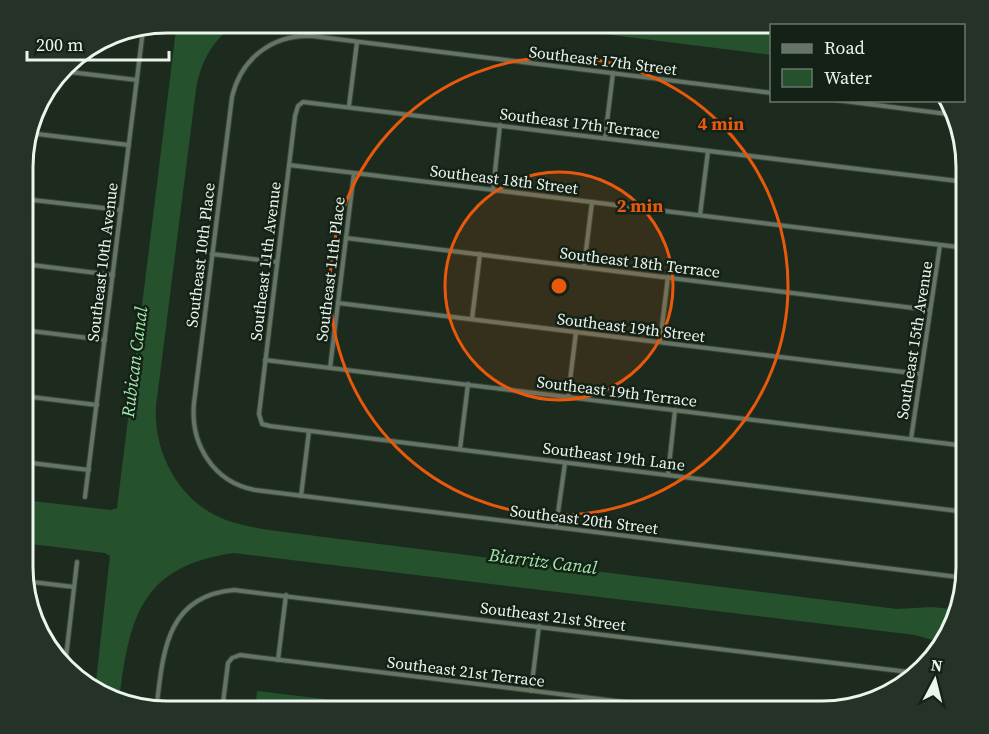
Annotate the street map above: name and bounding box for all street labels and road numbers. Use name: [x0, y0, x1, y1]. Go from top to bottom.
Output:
street label: Southeast 17th Street: [528, 40, 679, 80]
street label: Southeast 17th Terrace: [499, 102, 661, 144]
street label: Southeast 18th Street: [429, 159, 580, 199]
street label: Southeast 11th Avenue: [244, 180, 286, 342]
street label: Southeast 10th Avenue: [81, 181, 123, 343]
street label: Southeast 10th Place: [180, 181, 220, 329]
street label: Southeast 11th Place: [310, 195, 350, 343]
street label: Southeast 18th Terrace: [559, 241, 721, 283]
street label: Southeast 15th Avenue: [891, 259, 937, 421]
street label: Southeast 19th Street: [556, 307, 707, 347]
street label: Southeast 19th Terrace: [536, 370, 698, 412]
street label: Southeast 19th Lane: [542, 436, 686, 476]
street label: Southeast 20th Street: [509, 499, 660, 539]
street label: Southeast 21st Street: [479, 596, 628, 636]
street label: Southeast 21st Terrace: [386, 650, 546, 692]

